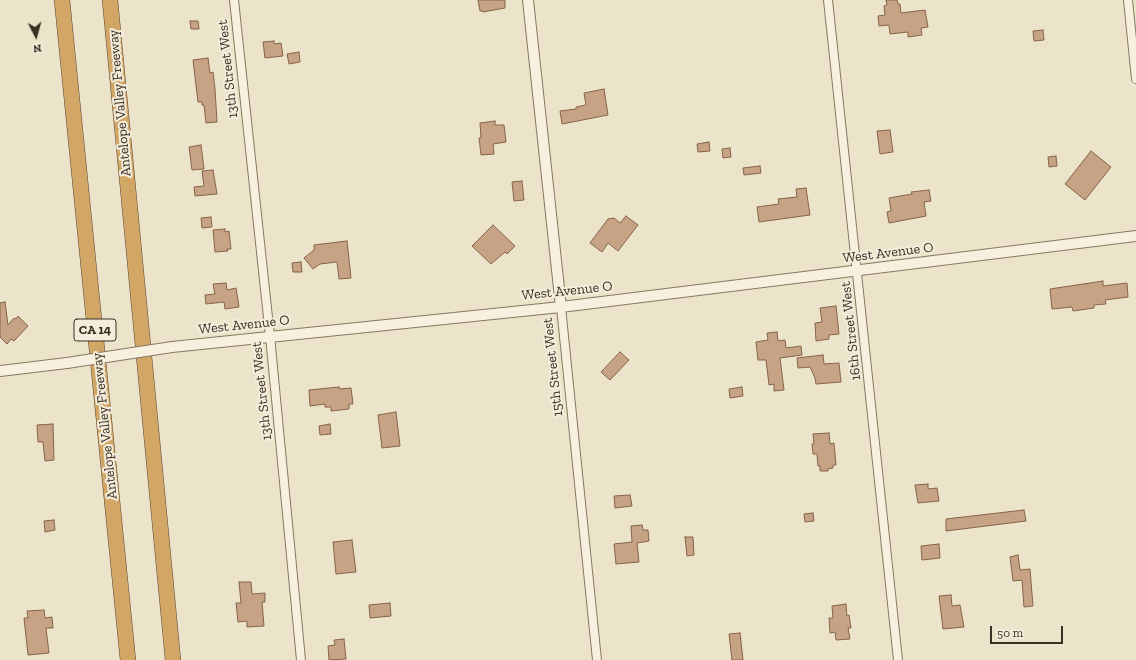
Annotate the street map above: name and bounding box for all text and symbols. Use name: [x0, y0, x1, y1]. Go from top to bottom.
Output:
north arrow: [16, 16, 56, 56]
street label: 13th Street West: [214, 19, 242, 119]
street label: Antelope Valley Freeway: [105, 29, 135, 177]
text: N: [32, 42, 42, 55]
street label: West Avenue O: [842, 239, 934, 267]
street label: West Avenue O: [521, 278, 613, 304]
street label: 16th Street West: [837, 281, 865, 381]
street label: West Avenue O: [198, 312, 290, 338]
street label: 15th Street West: [539, 317, 567, 417]
road number: CA 14: [74, 319, 116, 341]
street label: 13th Street West: [248, 341, 276, 441]
street label: Antelope Valley Freeway: [89, 352, 121, 500]
scale bar: [992, 618, 1065, 644]
text: 50 m: [997, 626, 1023, 640]

